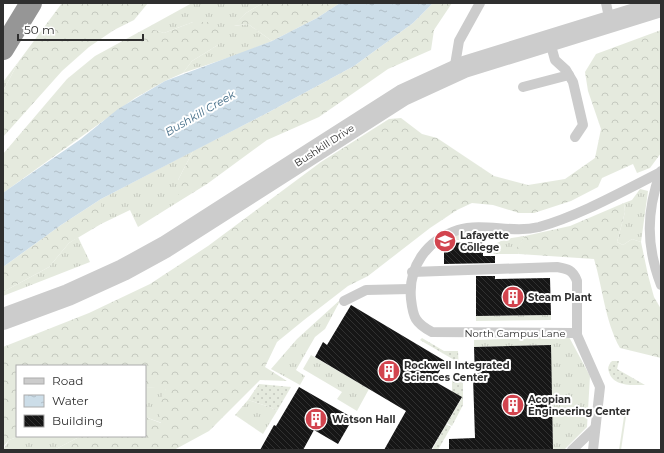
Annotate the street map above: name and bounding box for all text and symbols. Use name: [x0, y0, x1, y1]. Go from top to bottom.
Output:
scale bar: [18, 16, 143, 42]
text: 50 m: [24, 22, 55, 37]
water label: Bushkill Creek: [162, 87, 238, 139]
street label: Bushkill Drive: [292, 121, 357, 170]
school or university icon: Lafayette College: [432, 228, 458, 254]
place label: Lafayette College: [460, 229, 509, 254]
building icon: Steam Plant: [500, 284, 526, 310]
place label: Steam Plant: [528, 291, 593, 304]
street label: North Campus Lane: [464, 327, 566, 340]
building icon: Rockwell Integrated Sciences Center: [376, 358, 402, 384]
place label: Rockwell Integrated Sciences Center: [404, 359, 510, 384]
legend: [16, 365, 146, 437]
text: Road: [52, 373, 83, 388]
building icon: Acopian Engineering Center: [500, 392, 526, 418]
text: Water: [52, 393, 89, 408]
place label: Acopian Engineering Center: [527, 393, 631, 418]
building icon: Watson Hall: [303, 406, 329, 432]
text: Building: [52, 413, 103, 428]
place label: Watson Hall: [332, 413, 395, 426]

